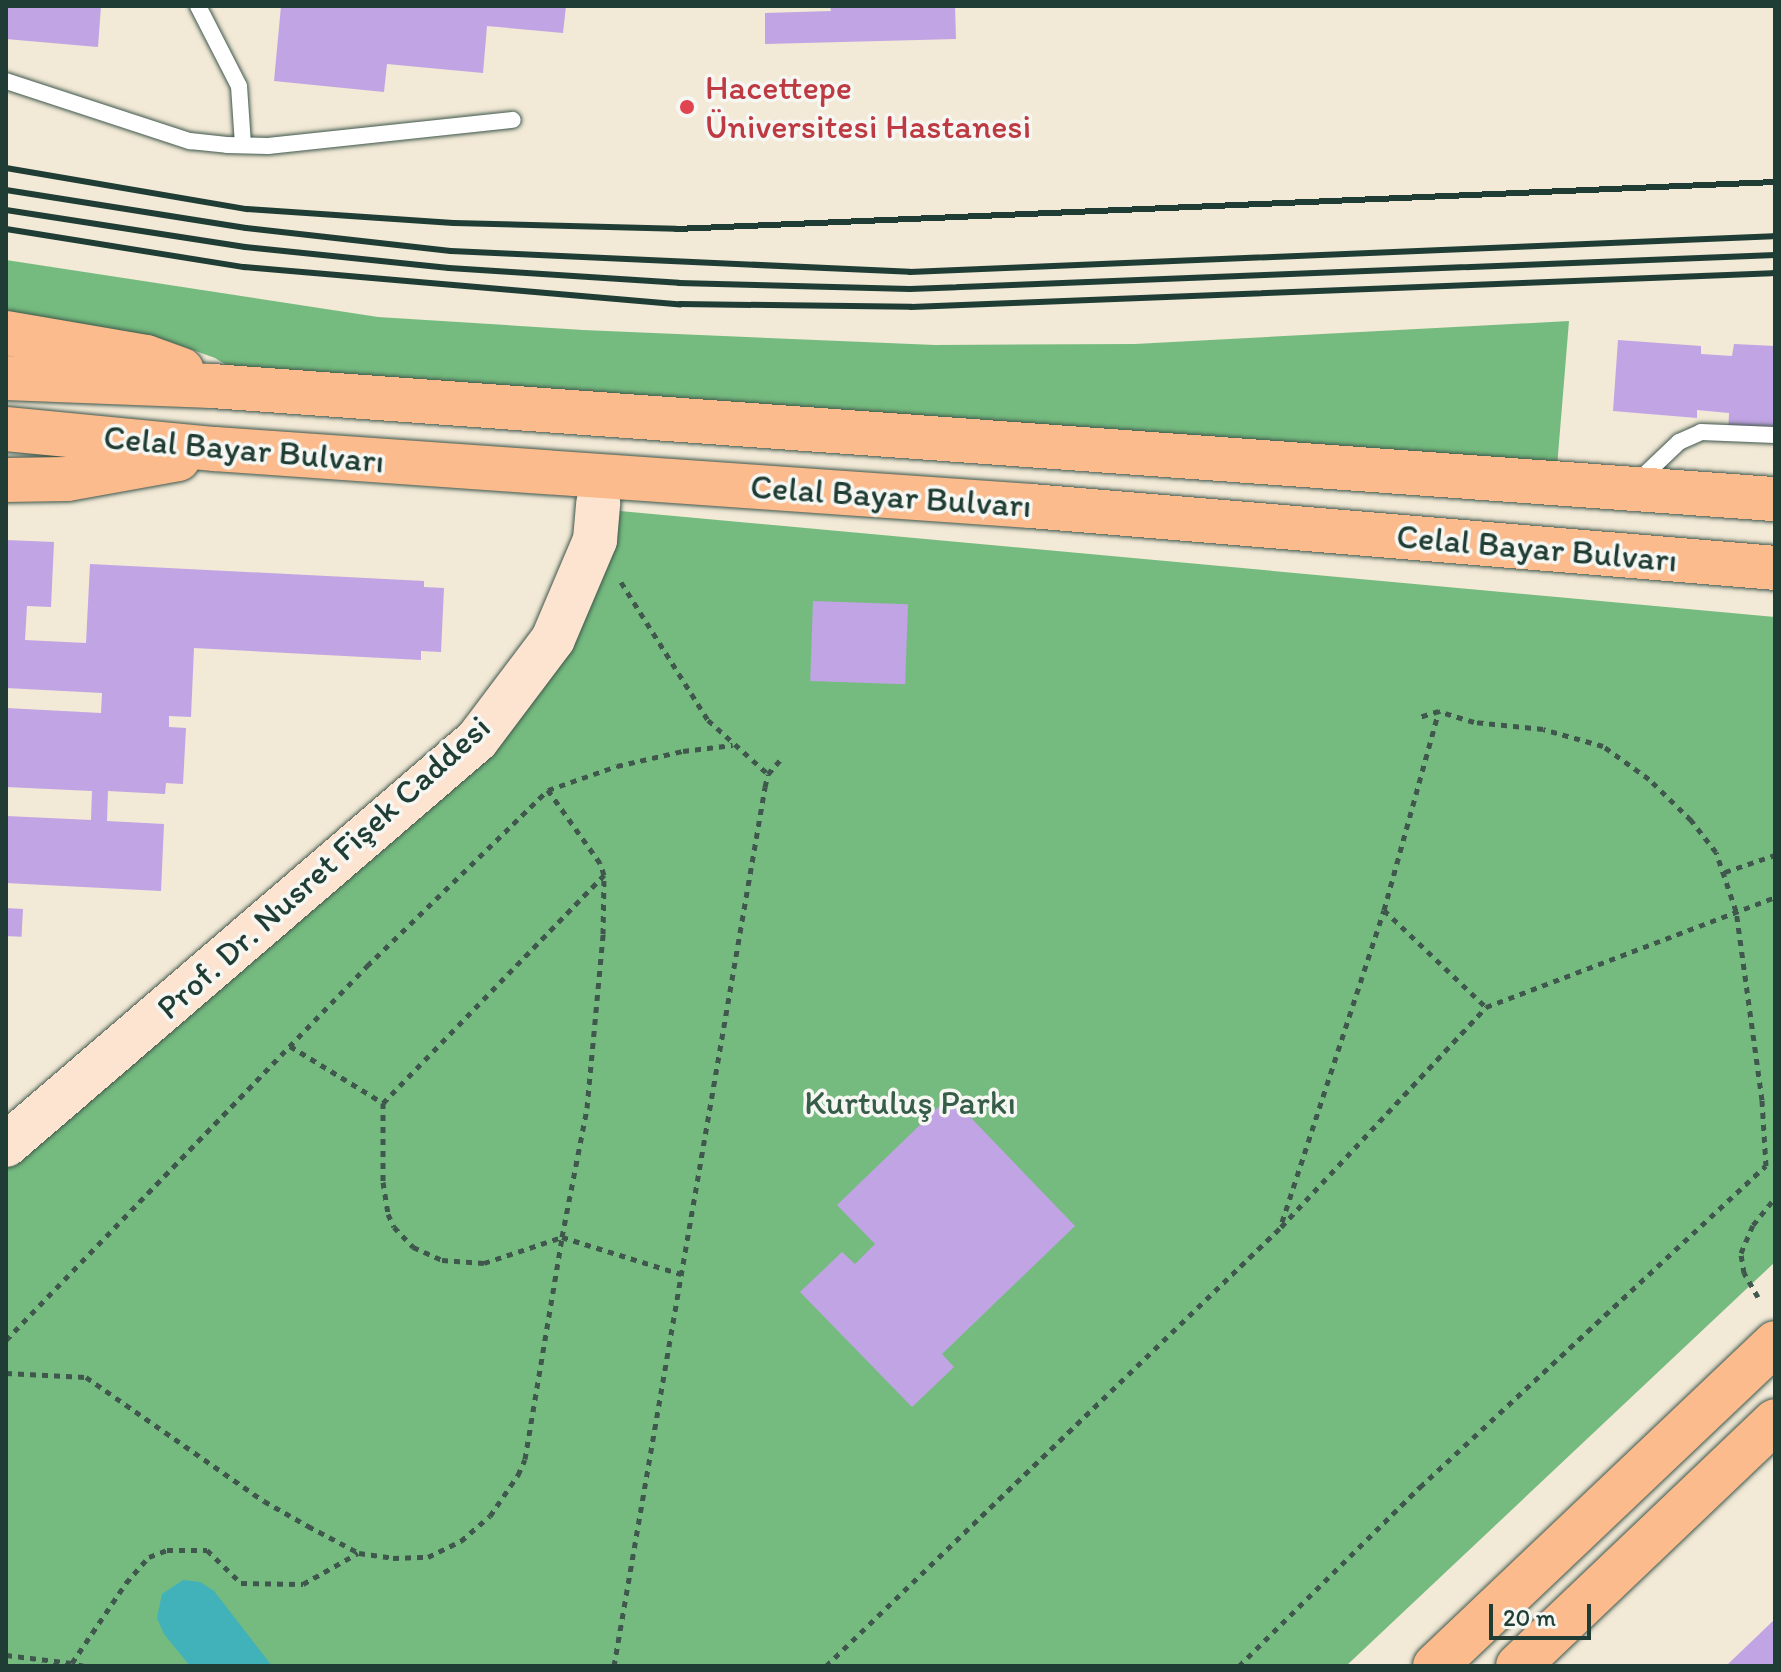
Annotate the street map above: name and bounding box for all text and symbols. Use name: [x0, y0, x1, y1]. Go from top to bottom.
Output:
place label: Hacettepe Üniversitesi Hastanesi: [705, 67, 1031, 146]
marker: Hacettepe Üniversitesi Hastanesi: [676, 96, 698, 118]
street label: Celal Bayar Bulvarı: [103, 417, 385, 481]
street label: Celal Bayar Bulvarı: [750, 466, 1032, 526]
street label: Celal Bayar Bulvarı: [1396, 516, 1678, 580]
street label: Prof. Dr. Nusret Fişek Caddesi: [147, 706, 499, 1028]
park label: Kurtuluş Parkı: [804, 1083, 1016, 1123]
scale bar: [1493, 1588, 1595, 1638]
text: 20 m: [1503, 1603, 1556, 1632]

